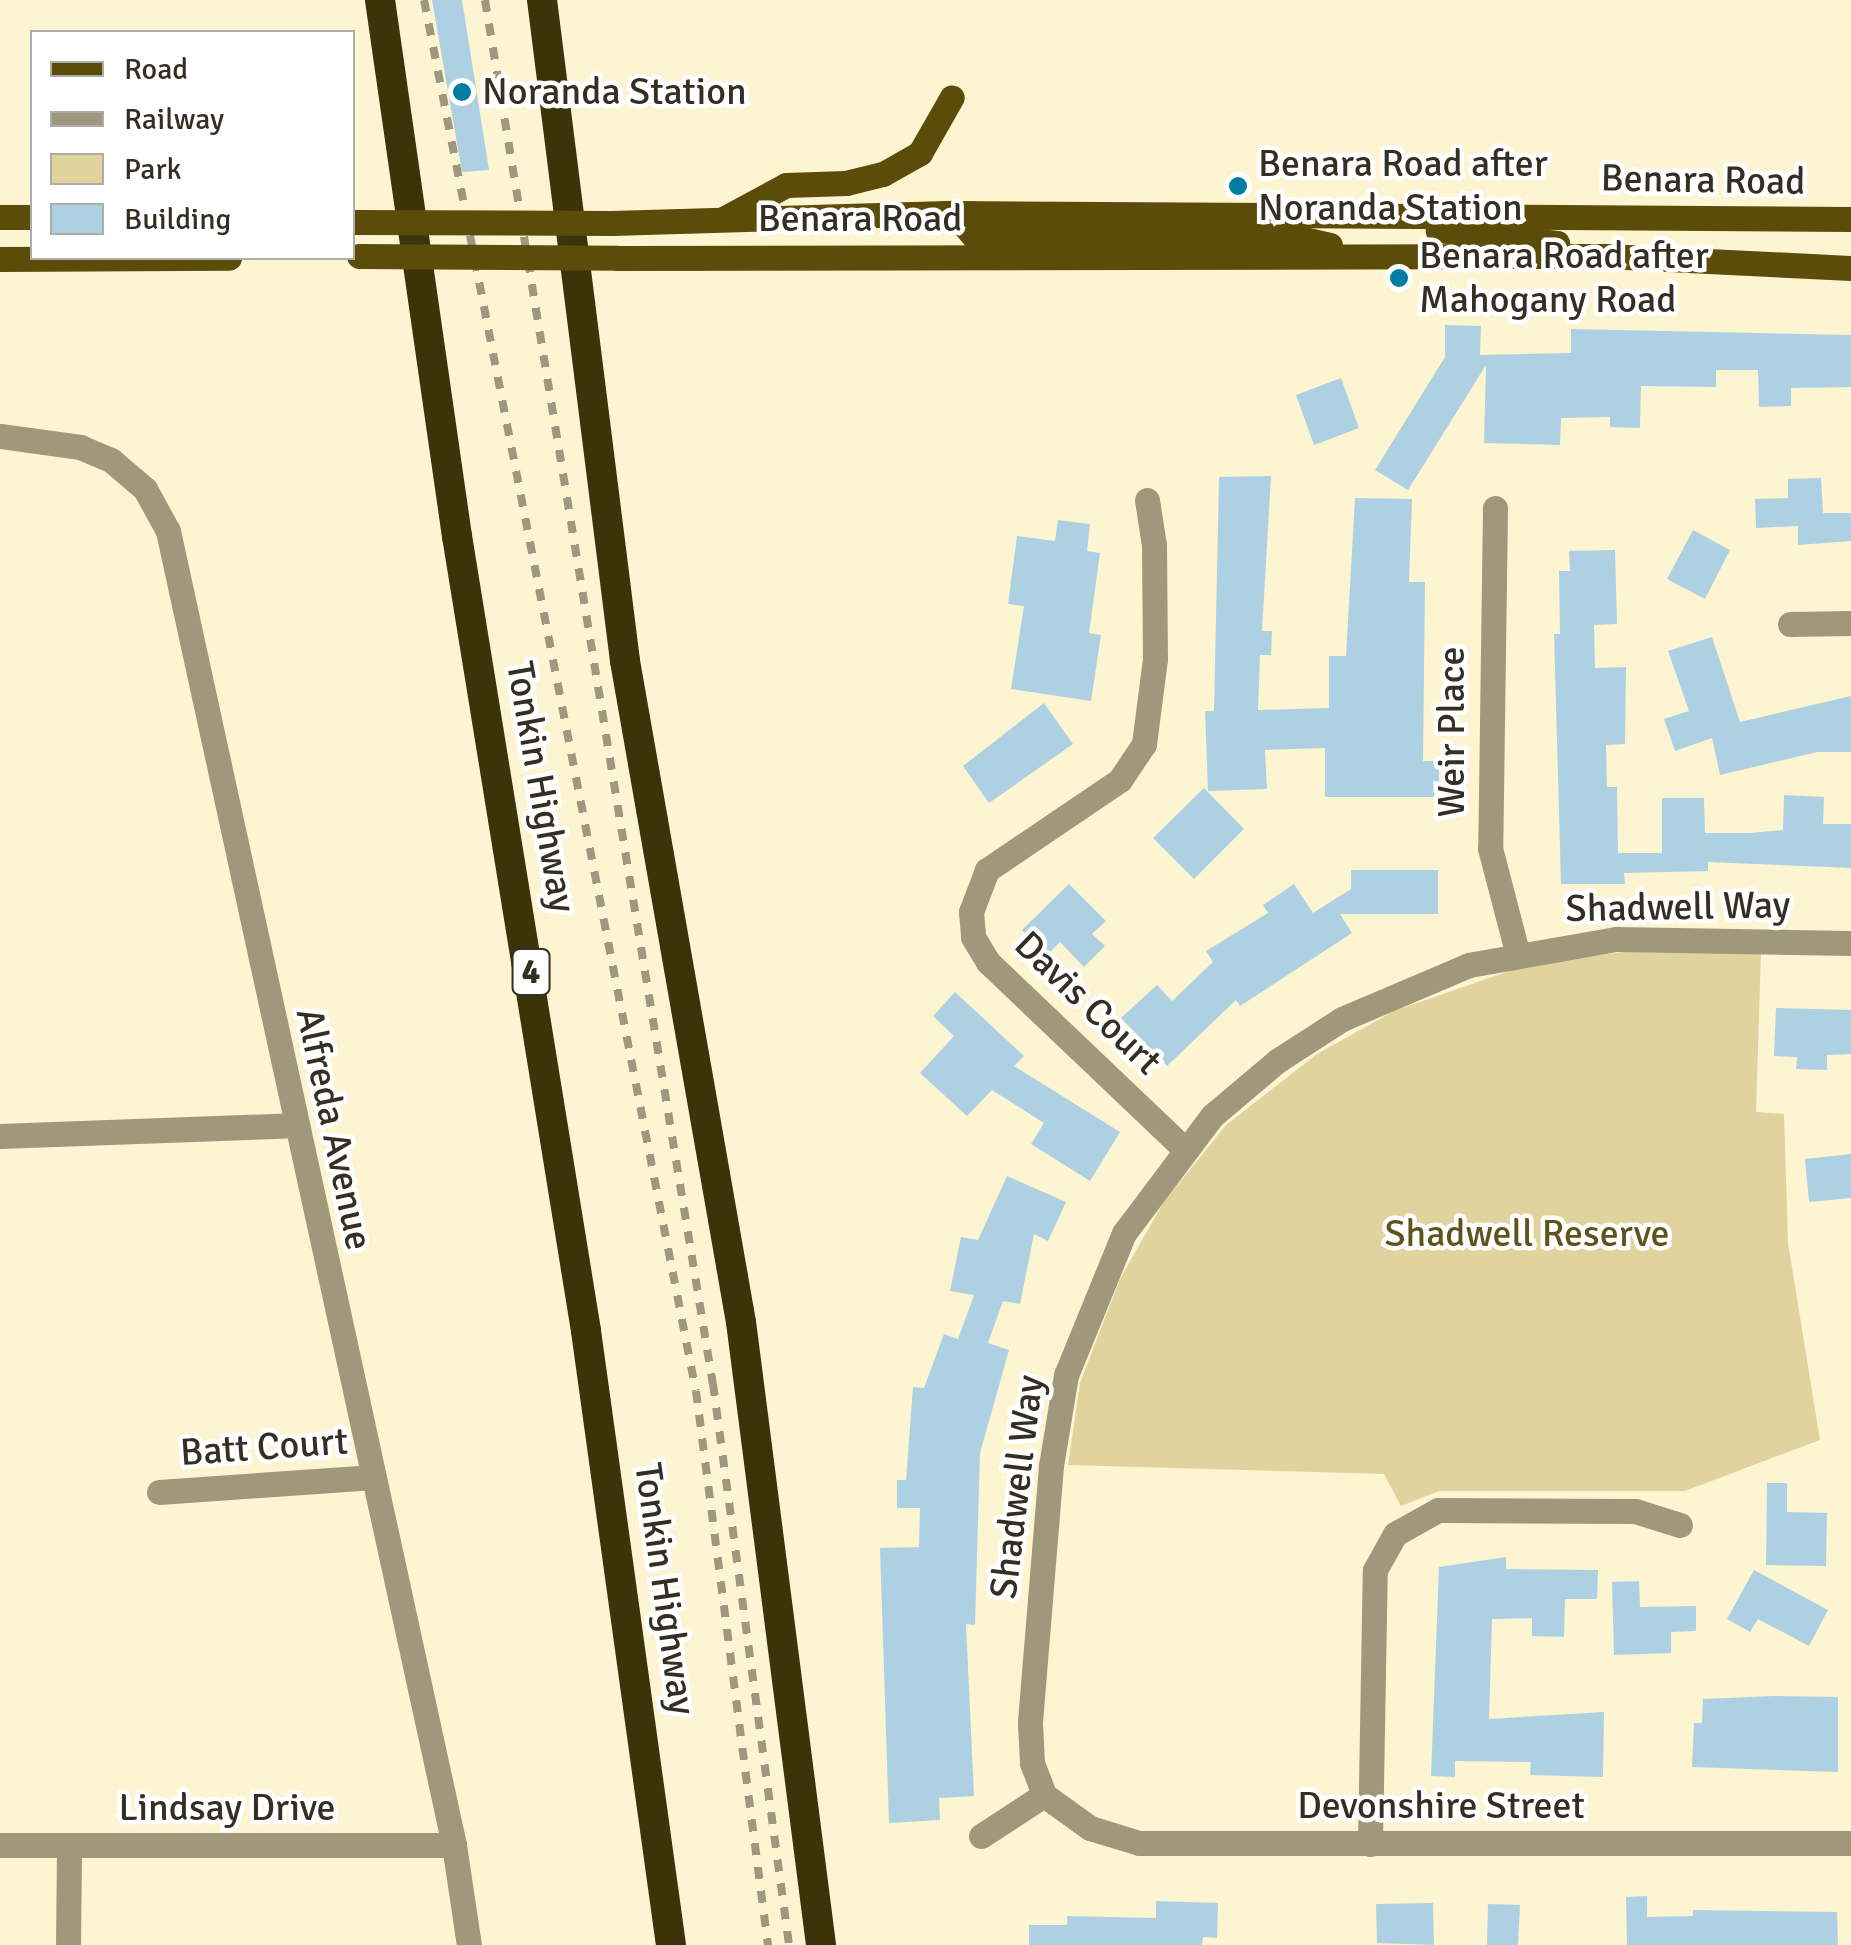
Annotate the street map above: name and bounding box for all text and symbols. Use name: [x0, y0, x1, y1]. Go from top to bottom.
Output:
legend: [30, 30, 355, 260]
text: Road: [124, 51, 188, 88]
place label: Noranda Station: [482, 69, 747, 115]
marker: Noranda Station: [451, 81, 473, 103]
text: Railway: [124, 101, 224, 138]
place label: Benara Road after Noranda Station: [1258, 141, 1548, 230]
text: Park: [124, 151, 182, 188]
street label: Benara Road: [1600, 155, 1806, 205]
marker: Benara Road after Noranda Station: [1227, 175, 1249, 197]
street label: Benara Road: [758, 196, 962, 242]
text: Building: [124, 201, 231, 238]
place label: Benara Road after Mahogany Road: [1419, 233, 1709, 322]
marker: Benara Road after Mahogany Road: [1388, 267, 1410, 289]
street label: Weir Place: [1429, 646, 1475, 818]
street label: Tonkin Highway: [496, 658, 586, 916]
street label: Shadwell Way: [1565, 882, 1791, 932]
street label: Davis Court: [1005, 922, 1171, 1084]
road number: 4: [511, 942, 551, 1002]
street label: Alfreda Avenue: [286, 1004, 382, 1254]
park label: Shadwell Reserve: [1384, 1211, 1670, 1257]
street label: Shadwell Way: [981, 1373, 1053, 1601]
street label: Batt Court: [179, 1418, 349, 1476]
street label: Tonkin Highway: [625, 1460, 705, 1718]
street label: Devonshire Street: [1297, 1783, 1585, 1829]
street label: Lindsay Drive: [119, 1785, 335, 1831]

